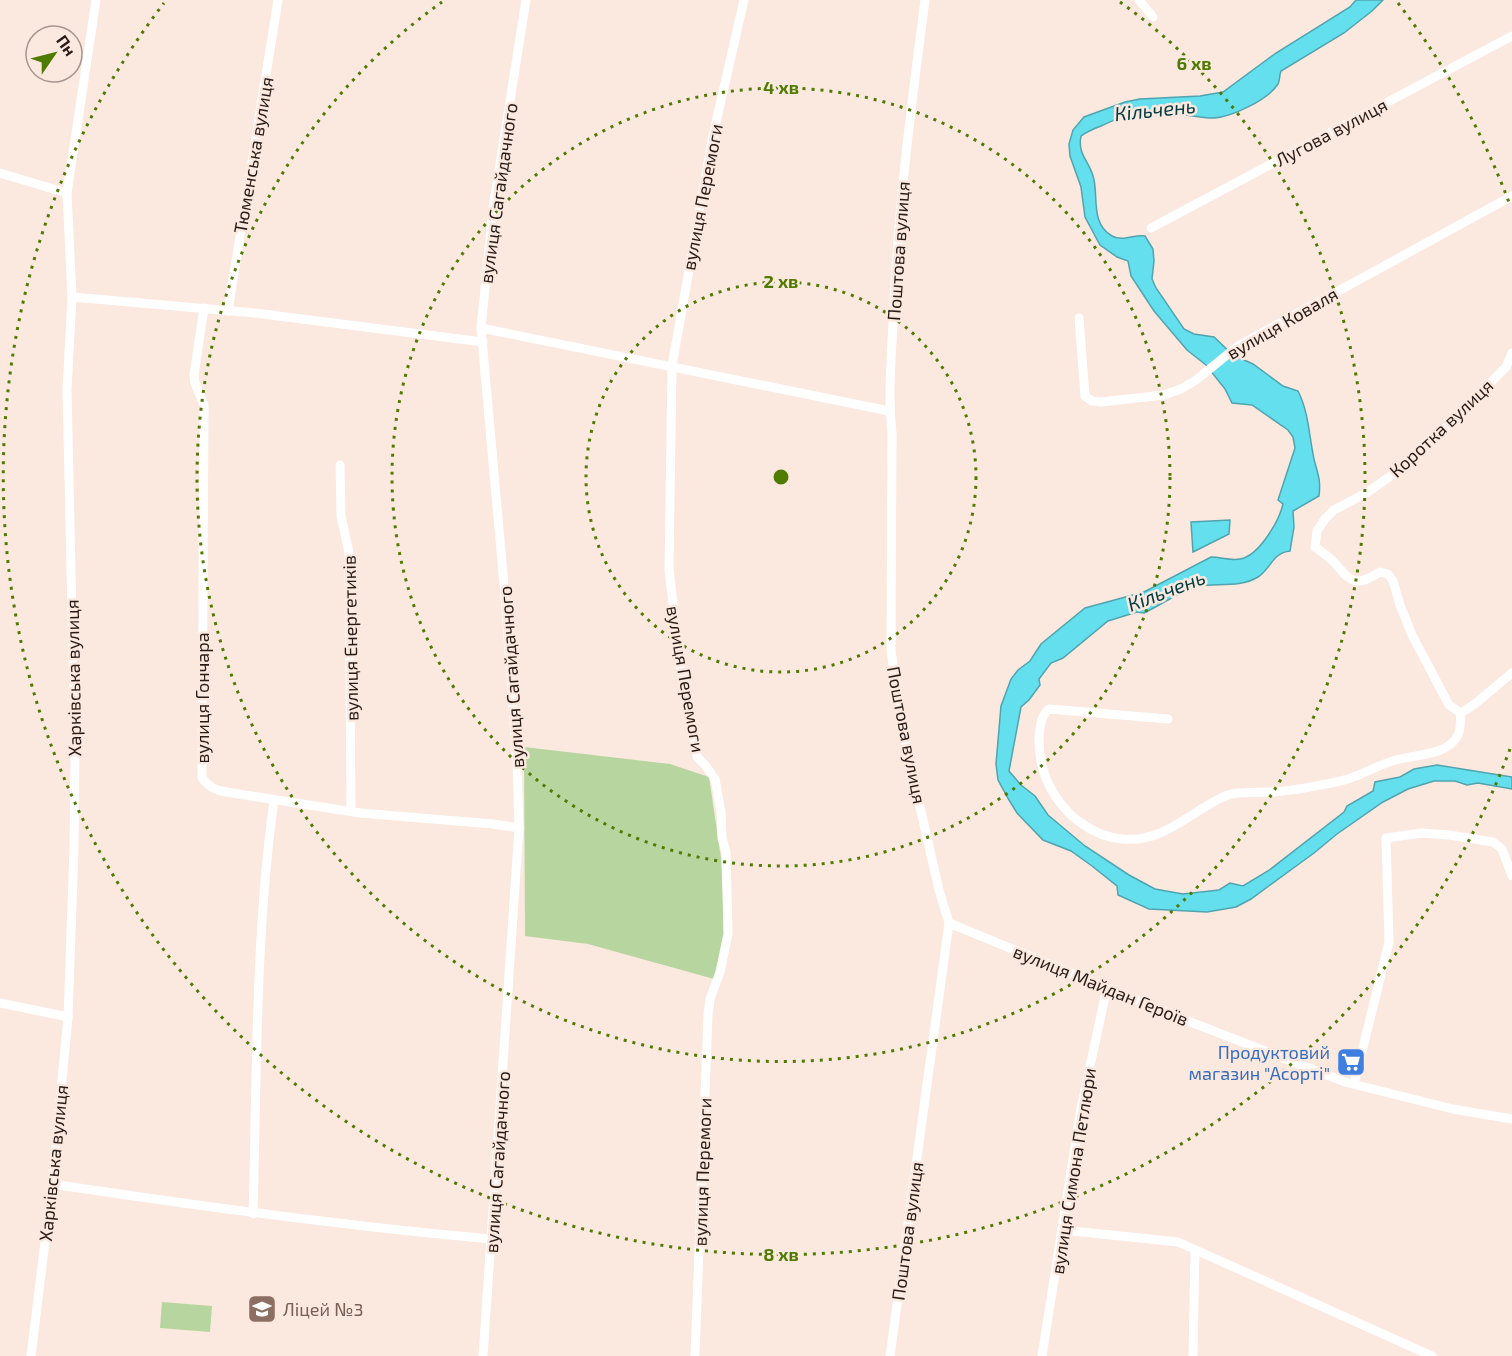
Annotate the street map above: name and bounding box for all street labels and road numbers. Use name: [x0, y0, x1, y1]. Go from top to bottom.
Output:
street label: Тюменська вулиця: [228, 75, 278, 235]
street label: Лугова вулиця: [1271, 93, 1391, 171]
street label: вулиця Сагайдачного: [474, 101, 522, 285]
street label: вулиця Перемоги: [677, 122, 727, 272]
street label: Поштова вулиця: [882, 181, 914, 321]
street label: вулиця Коваля: [1222, 282, 1342, 364]
street label: Коротка вулиця: [1385, 374, 1497, 482]
street label: вулиця Енергетиків: [338, 555, 362, 721]
street label: вулиця Сагайдачного: [494, 585, 528, 769]
street label: Харківська вулиця: [61, 599, 85, 757]
street label: вулиця Перемоги: [662, 604, 710, 754]
street label: вулиця Гончара: [191, 632, 213, 764]
street label: Поштова вулиця: [883, 664, 931, 806]
street label: вулиця Майдан Героїв: [1010, 940, 1192, 1030]
street label: вулиця Симона Петлюри: [1046, 1066, 1100, 1276]
street label: вулиця Сагайдачного: [480, 1070, 514, 1254]
street label: Харківська вулиця: [34, 1084, 72, 1242]
street label: вулиця Перемоги: [688, 1097, 716, 1247]
street label: Поштова вулиця: [886, 1160, 928, 1302]

